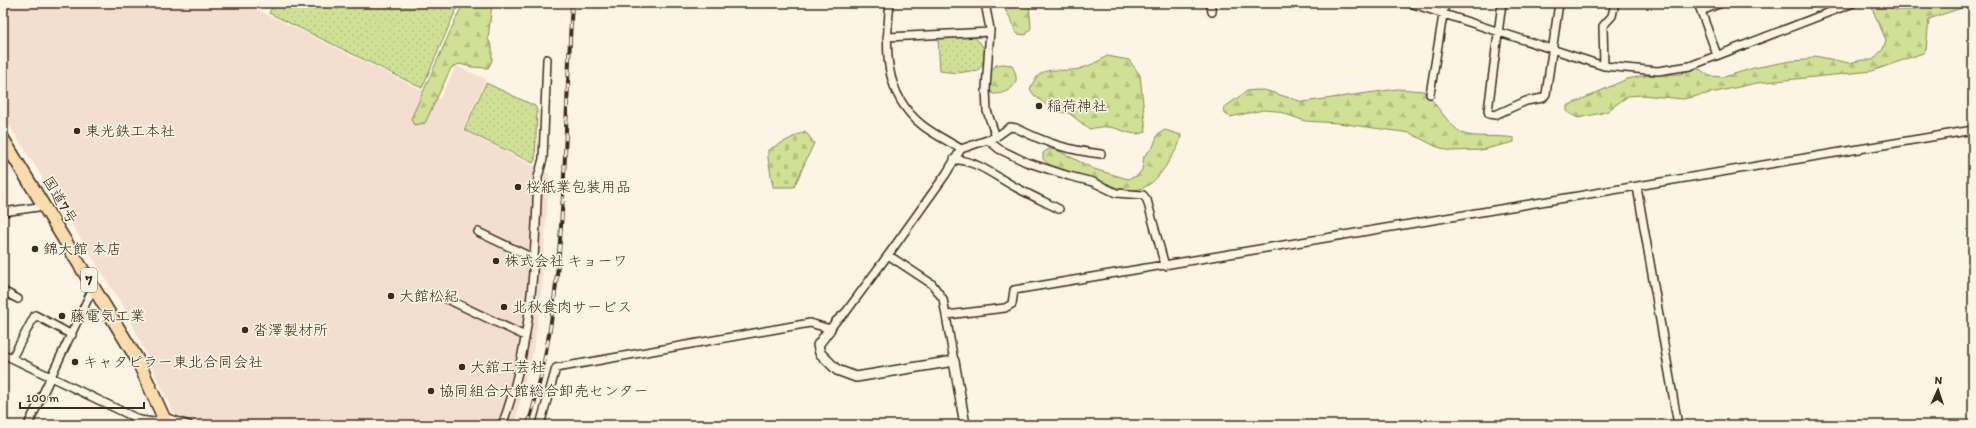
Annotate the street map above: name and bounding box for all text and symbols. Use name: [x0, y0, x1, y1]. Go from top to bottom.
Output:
place label: 稲荷神社: [1047, 97, 1107, 115]
marker: 稲荷神社: [1034, 101, 1044, 111]
place label: 東光鉄工本社: [85, 122, 175, 140]
marker: 東光鉄工本社: [72, 126, 82, 136]
street label: 国道7号: [39, 173, 81, 227]
place label: 桜紙業包装用品: [526, 178, 631, 196]
marker: 桜紙業包装用品: [513, 182, 523, 192]
place label: 錦大館 本店: [43, 240, 121, 258]
marker: 錦大館 本店: [30, 244, 40, 254]
place label: 株式会社 キョーワ: [504, 252, 627, 270]
marker: 株式会社 キョーワ: [491, 256, 501, 266]
road number: 7: [81, 268, 97, 292]
place label: 大館松紀: [399, 287, 459, 305]
marker: 大館松紀: [386, 291, 396, 301]
place label: 北秋食肉サービス: [512, 298, 632, 316]
marker: 北秋食肉サービス: [499, 302, 509, 312]
place label: 藤電気工業: [70, 307, 145, 325]
marker: 藤電気工業: [57, 311, 67, 321]
place label: 沓澤製材所: [253, 321, 328, 339]
marker: 沓澤製材所: [240, 325, 250, 335]
place label: キャタピラー東北合同会社: [83, 353, 263, 371]
marker: キャタピラー東北合同会社: [70, 357, 80, 367]
place label: 大舘工芸社: [470, 358, 545, 376]
marker: 大舘工芸社: [457, 362, 467, 372]
north arrow: [1918, 370, 1958, 410]
text: N: [1934, 374, 1943, 387]
place label: 協同組合大館総合卸売センター: [439, 382, 648, 400]
scale bar: [20, 384, 144, 410]
marker: 協同組合大館総合卸売センター: [426, 386, 436, 396]
text: 100 m: [26, 391, 59, 405]

